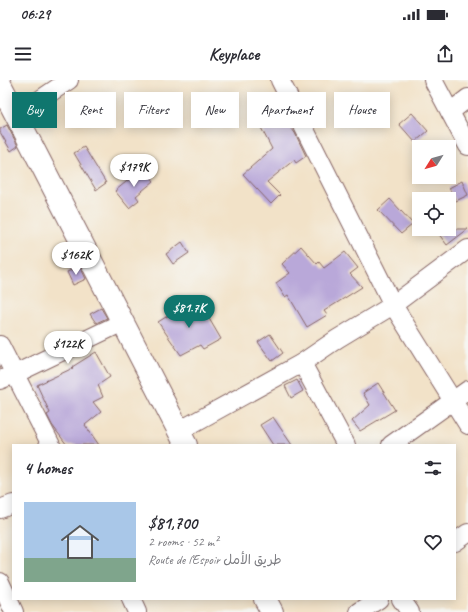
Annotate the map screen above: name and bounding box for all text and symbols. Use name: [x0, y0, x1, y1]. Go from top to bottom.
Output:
text: 06:29: [20, 5, 50, 24]
icon: menu: [12, 43, 34, 65]
text: Keyplace: [209, 43, 259, 65]
icon: share: [434, 43, 456, 65]
chip: Buy: [12, 92, 57, 128]
chip: Rent: [65, 92, 116, 128]
chip: Filters: [124, 92, 183, 128]
chip: New: [191, 92, 239, 128]
chip: Apartment: [247, 92, 326, 128]
chip: House: [334, 92, 390, 128]
north arrow: [412, 140, 456, 184]
map controls: [412, 140, 456, 236]
pin: $179K: [106, 154, 162, 188]
text: $179K: [119, 159, 149, 175]
button: locate: [412, 192, 456, 236]
pin: $162K: [48, 242, 104, 276]
text: $162K: [61, 247, 91, 263]
pin: $81.7K: [156, 295, 222, 329]
text: $81.7K: [173, 300, 205, 316]
pin: $122K: [40, 331, 96, 365]
text: $122K: [53, 336, 83, 352]
icon: filters: [422, 457, 444, 479]
text: 4 homes: [24, 458, 72, 479]
text: $81,700: [148, 513, 197, 534]
icon: home: [56, 518, 104, 566]
icon: heart: [422, 531, 444, 553]
text: 2 rooms · 52 m²: [148, 534, 218, 550]
text: Route de l’Espoir طريق الأمل: [148, 552, 281, 568]

